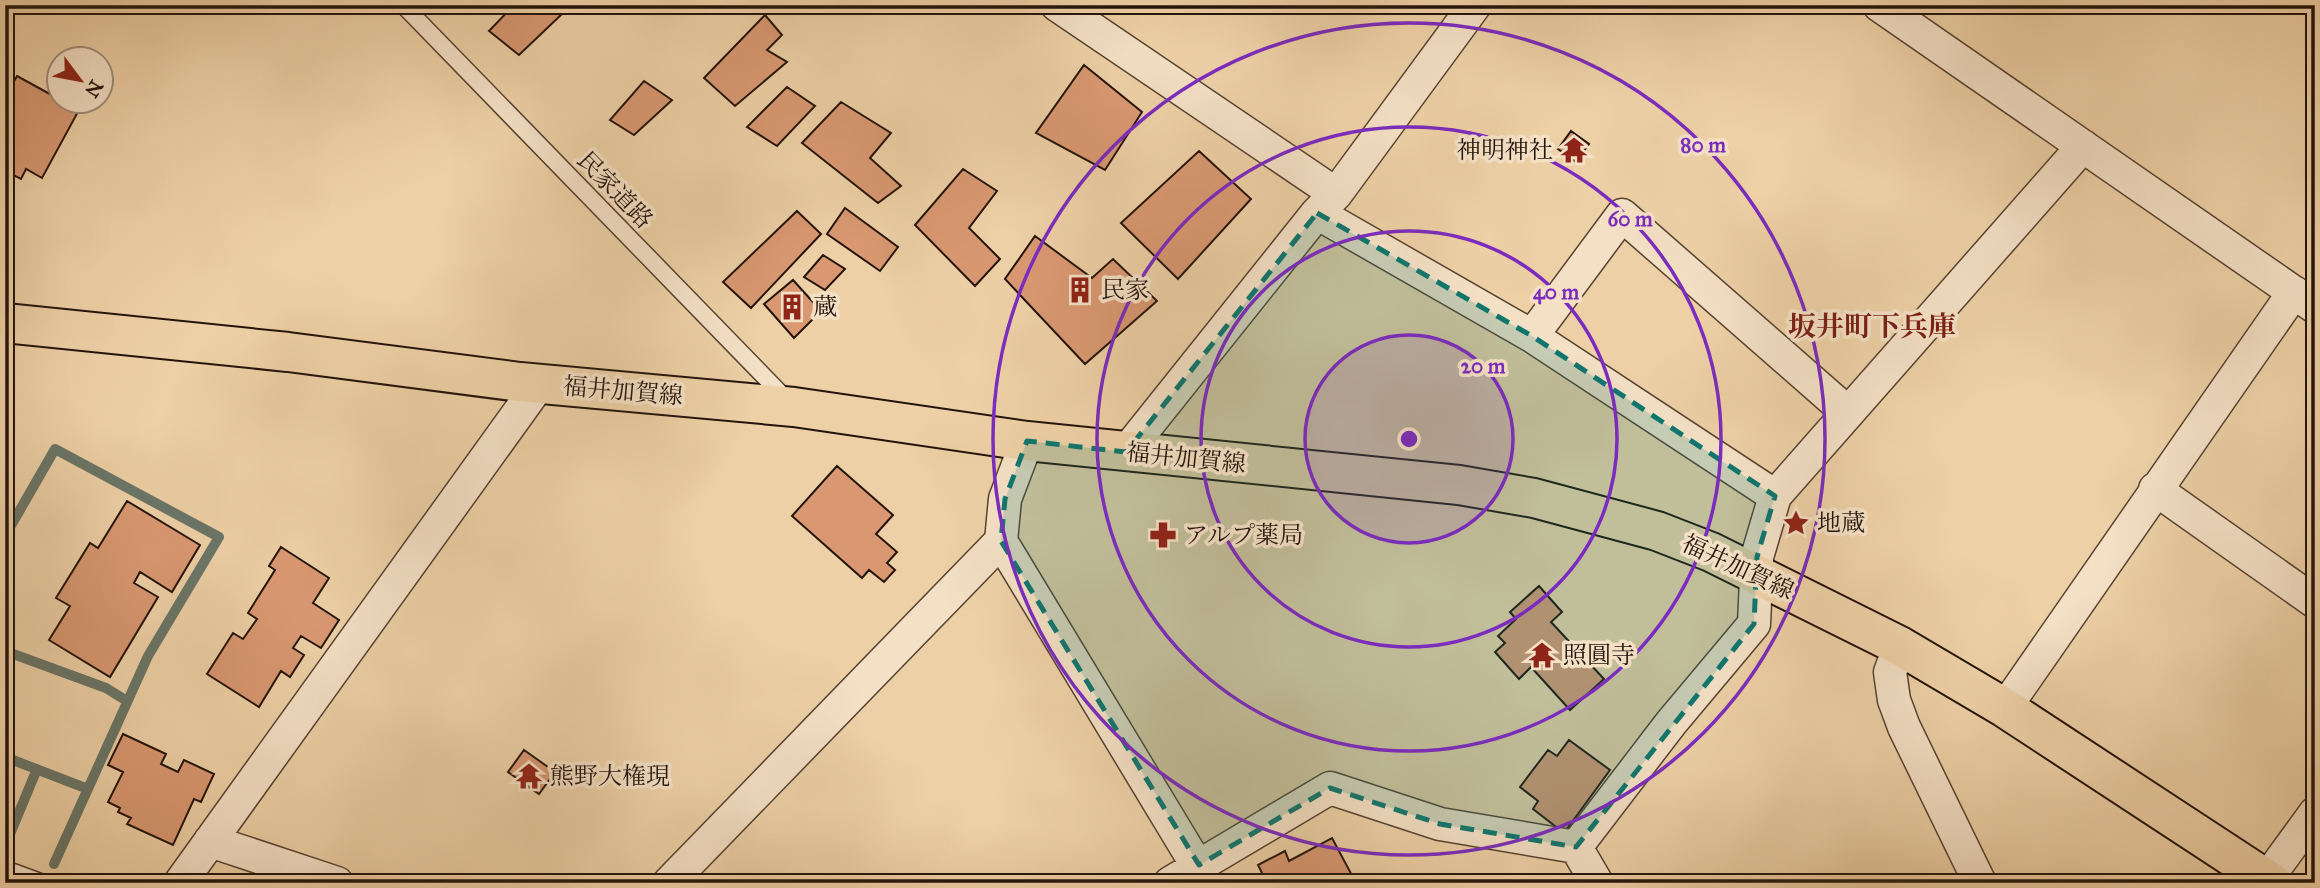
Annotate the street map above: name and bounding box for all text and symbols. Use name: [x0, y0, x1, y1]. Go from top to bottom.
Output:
north arrow: [46, 46, 116, 116]
text: N: [80, 76, 108, 102]
text: 80 m: [1680, 132, 1726, 158]
place label: 神明神社: [1457, 135, 1553, 165]
temple icon: 神明神社: [1559, 135, 1589, 165]
street label: 民家道路: [571, 145, 659, 235]
text: 60 m: [1607, 206, 1653, 232]
building icon: 民家: [1065, 275, 1095, 305]
place label: 民家: [1101, 275, 1149, 305]
text: 40 m: [1533, 279, 1579, 305]
building icon: 蔵: [777, 292, 807, 322]
place label: 蔵: [813, 292, 837, 322]
district label: 坂井町下兵庫: [1788, 309, 1956, 344]
text: 20 m: [1461, 353, 1506, 379]
street label: 福井加賀線: [562, 371, 684, 411]
centre of rings: [1397, 427, 1421, 451]
street label: 福井加賀線: [1125, 437, 1247, 479]
place icon: 地蔵: [1781, 508, 1811, 538]
place label: 地蔵: [1817, 508, 1865, 538]
pharmacy icon: アルプ薬局: [1148, 520, 1178, 550]
place label: アルプ薬局: [1184, 520, 1303, 550]
street label: 福井加賀線: [1677, 528, 1799, 606]
temple icon: 照圓寺: [1527, 640, 1557, 670]
place label: 照圓寺: [1563, 640, 1635, 670]
temple icon: 熊野大権現: [514, 761, 544, 791]
place label: 熊野大権現: [550, 761, 670, 791]

